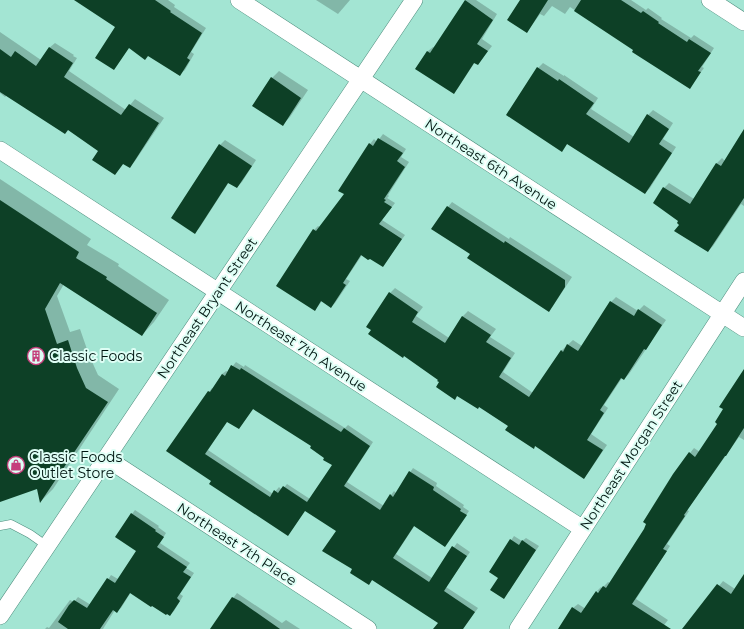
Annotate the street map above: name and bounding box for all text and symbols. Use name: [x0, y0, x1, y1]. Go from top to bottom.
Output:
street label: Northeast 6th Avenue: [422, 115, 560, 213]
street label: Northeast Bryant Street: [153, 234, 261, 382]
street label: Northeast 7th Avenue: [232, 297, 370, 395]
building icon: Classic Foods: [26, 346, 46, 366]
place label: Classic Foods: [49, 347, 143, 365]
street label: Northeast Morgan Street: [576, 377, 686, 533]
place label: Classic Foods Outlet Store: [29, 448, 123, 482]
shop icon: Classic Foods Outlet Store: [6, 455, 26, 475]
street label: Northeast 7th Place: [174, 499, 300, 589]

